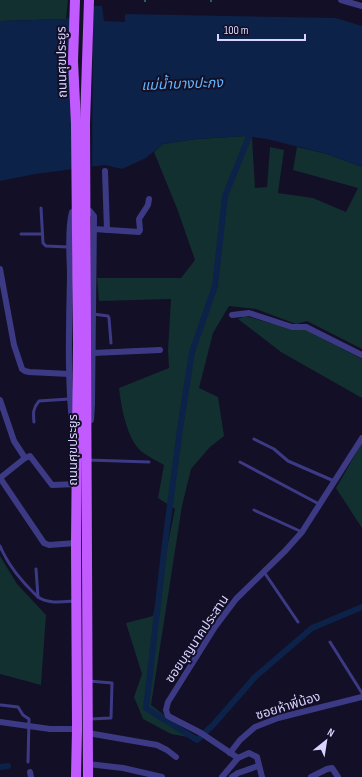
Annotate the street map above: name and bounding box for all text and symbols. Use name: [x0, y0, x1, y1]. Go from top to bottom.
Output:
scale bar: [218, 16, 305, 42]
text: 100 m: [224, 23, 249, 38]
street label: ถนนศุขประยูร: [53, 26, 71, 98]
water label: แม่น้ำบางปะกง: [141, 72, 225, 94]
street label: ถนนศุขประยูร: [65, 414, 81, 486]
street label: ซอยบุญนาคประสาน: [162, 592, 232, 686]
street label: ซอยห้าพี่น้อง: [253, 687, 322, 723]
north arrow: [306, 721, 346, 761]
text: N: [325, 726, 337, 740]

